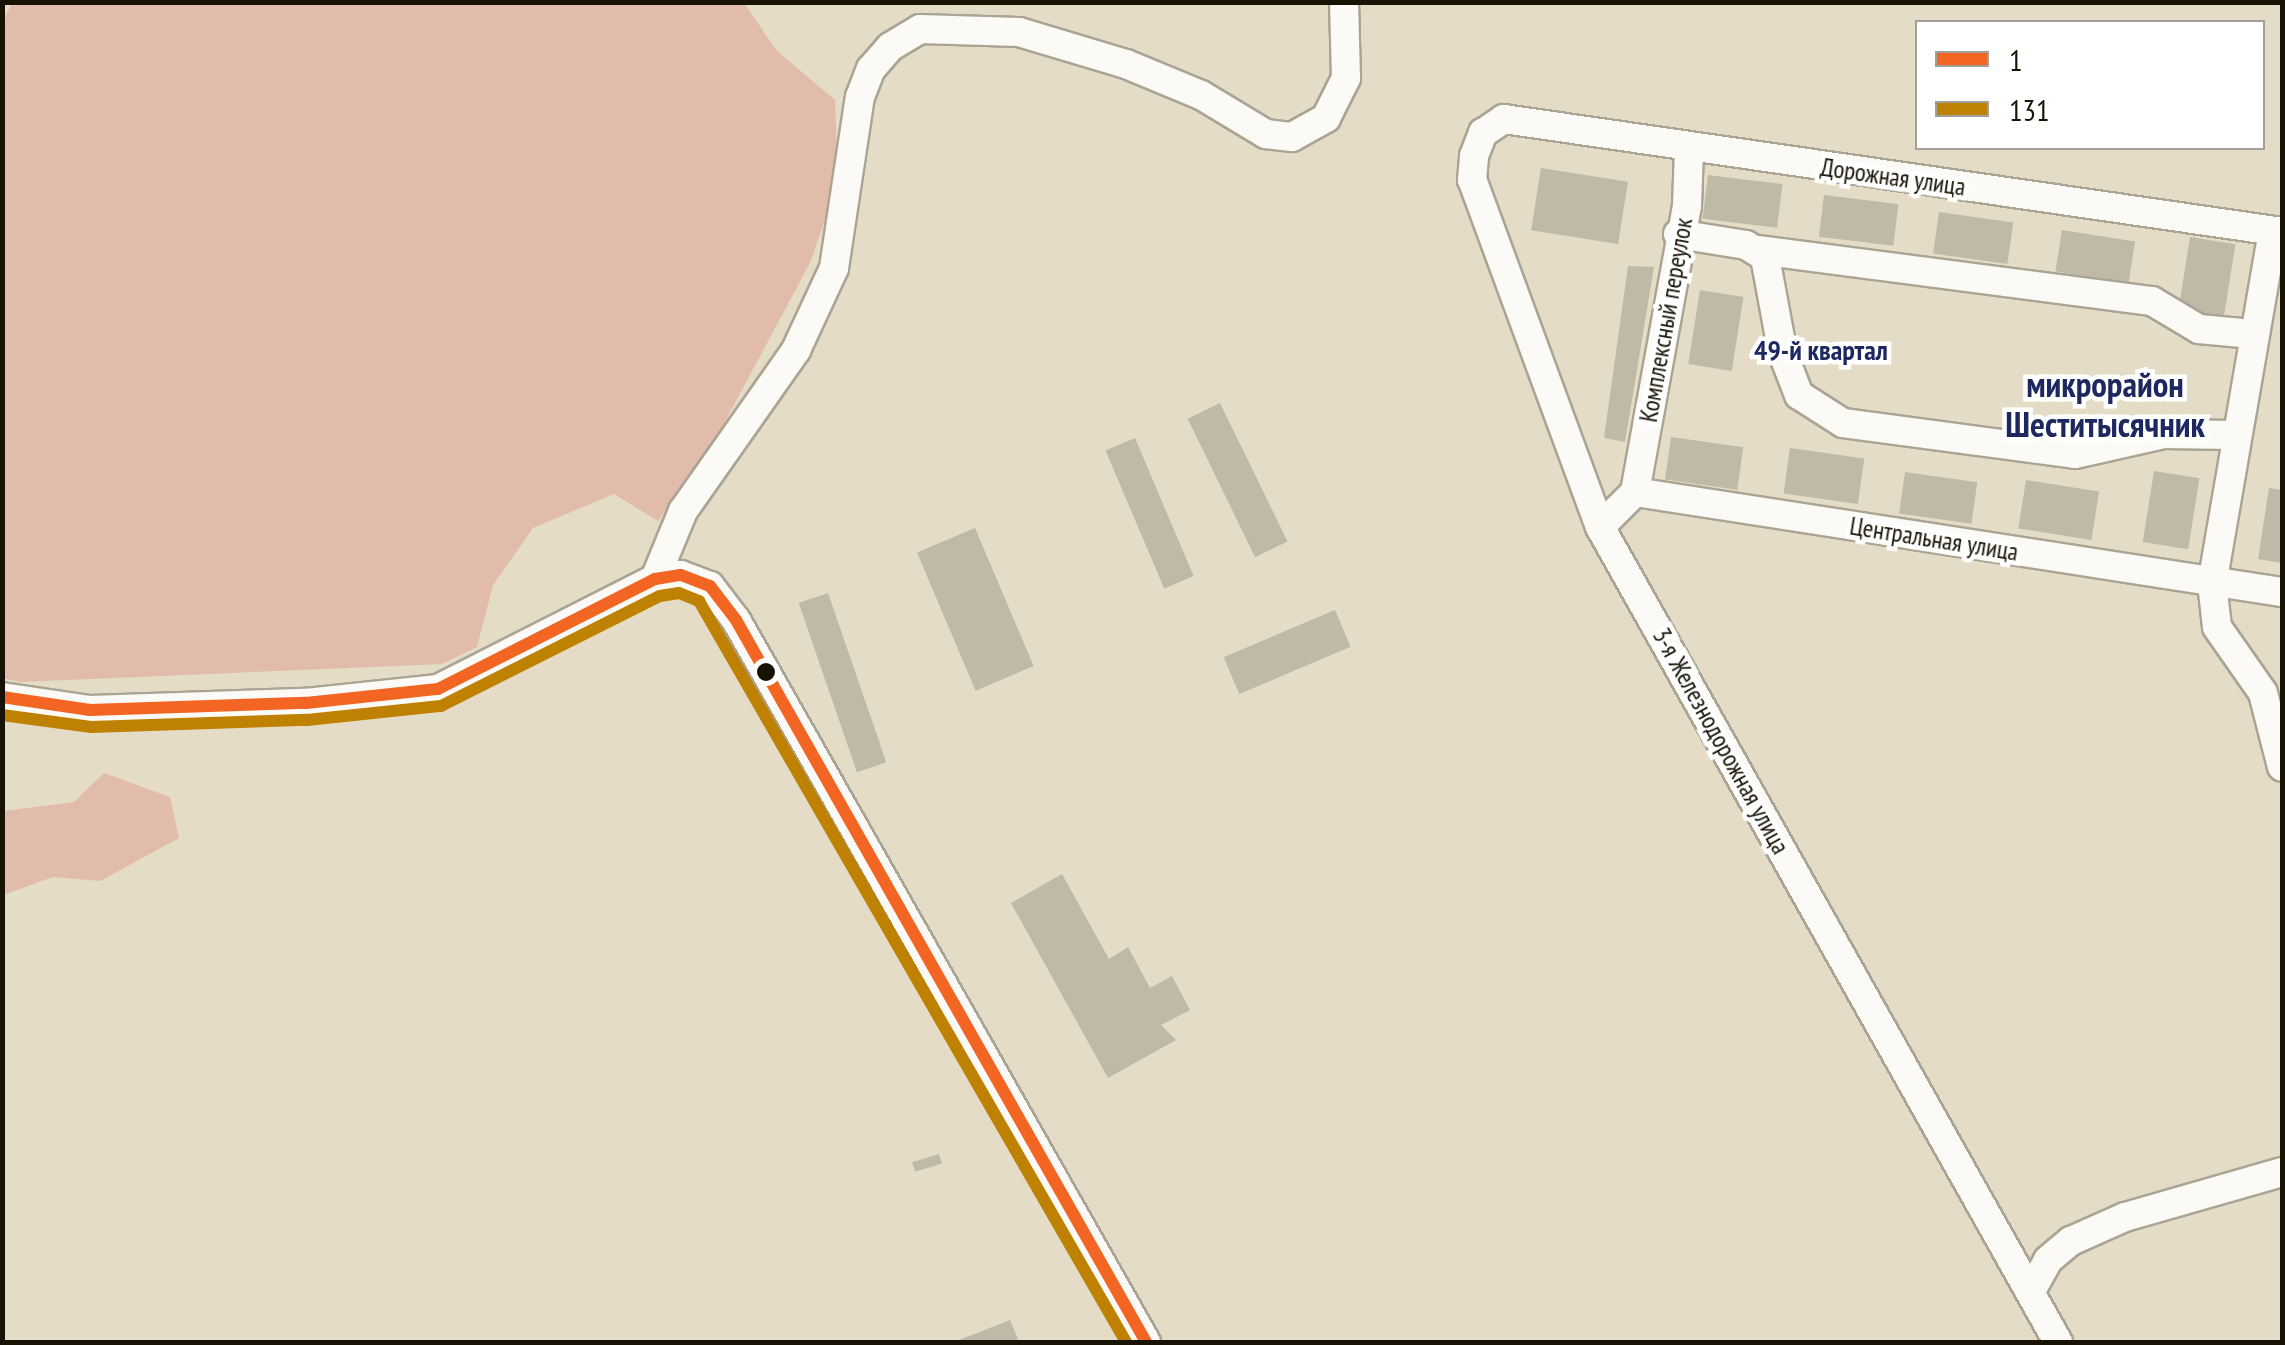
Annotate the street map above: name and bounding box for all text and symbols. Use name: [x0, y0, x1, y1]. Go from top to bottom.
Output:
legend: [1915, 20, 2265, 150]
text: 1: [2009, 40, 2023, 79]
text: 131: [2009, 90, 2050, 129]
street label: Дорожная улица: [1819, 152, 1967, 202]
street label: Комплексный переулок: [1633, 216, 1699, 424]
district label: 49-й квартал: [1754, 333, 1888, 367]
district label: микрорайон Шеститысячник: [2005, 363, 2205, 445]
street label: Центральная улица: [1848, 511, 2020, 567]
street label: 3-я Железнодорожная улица: [1646, 623, 1796, 859]
unlabelled marker: [756, 662, 776, 682]

